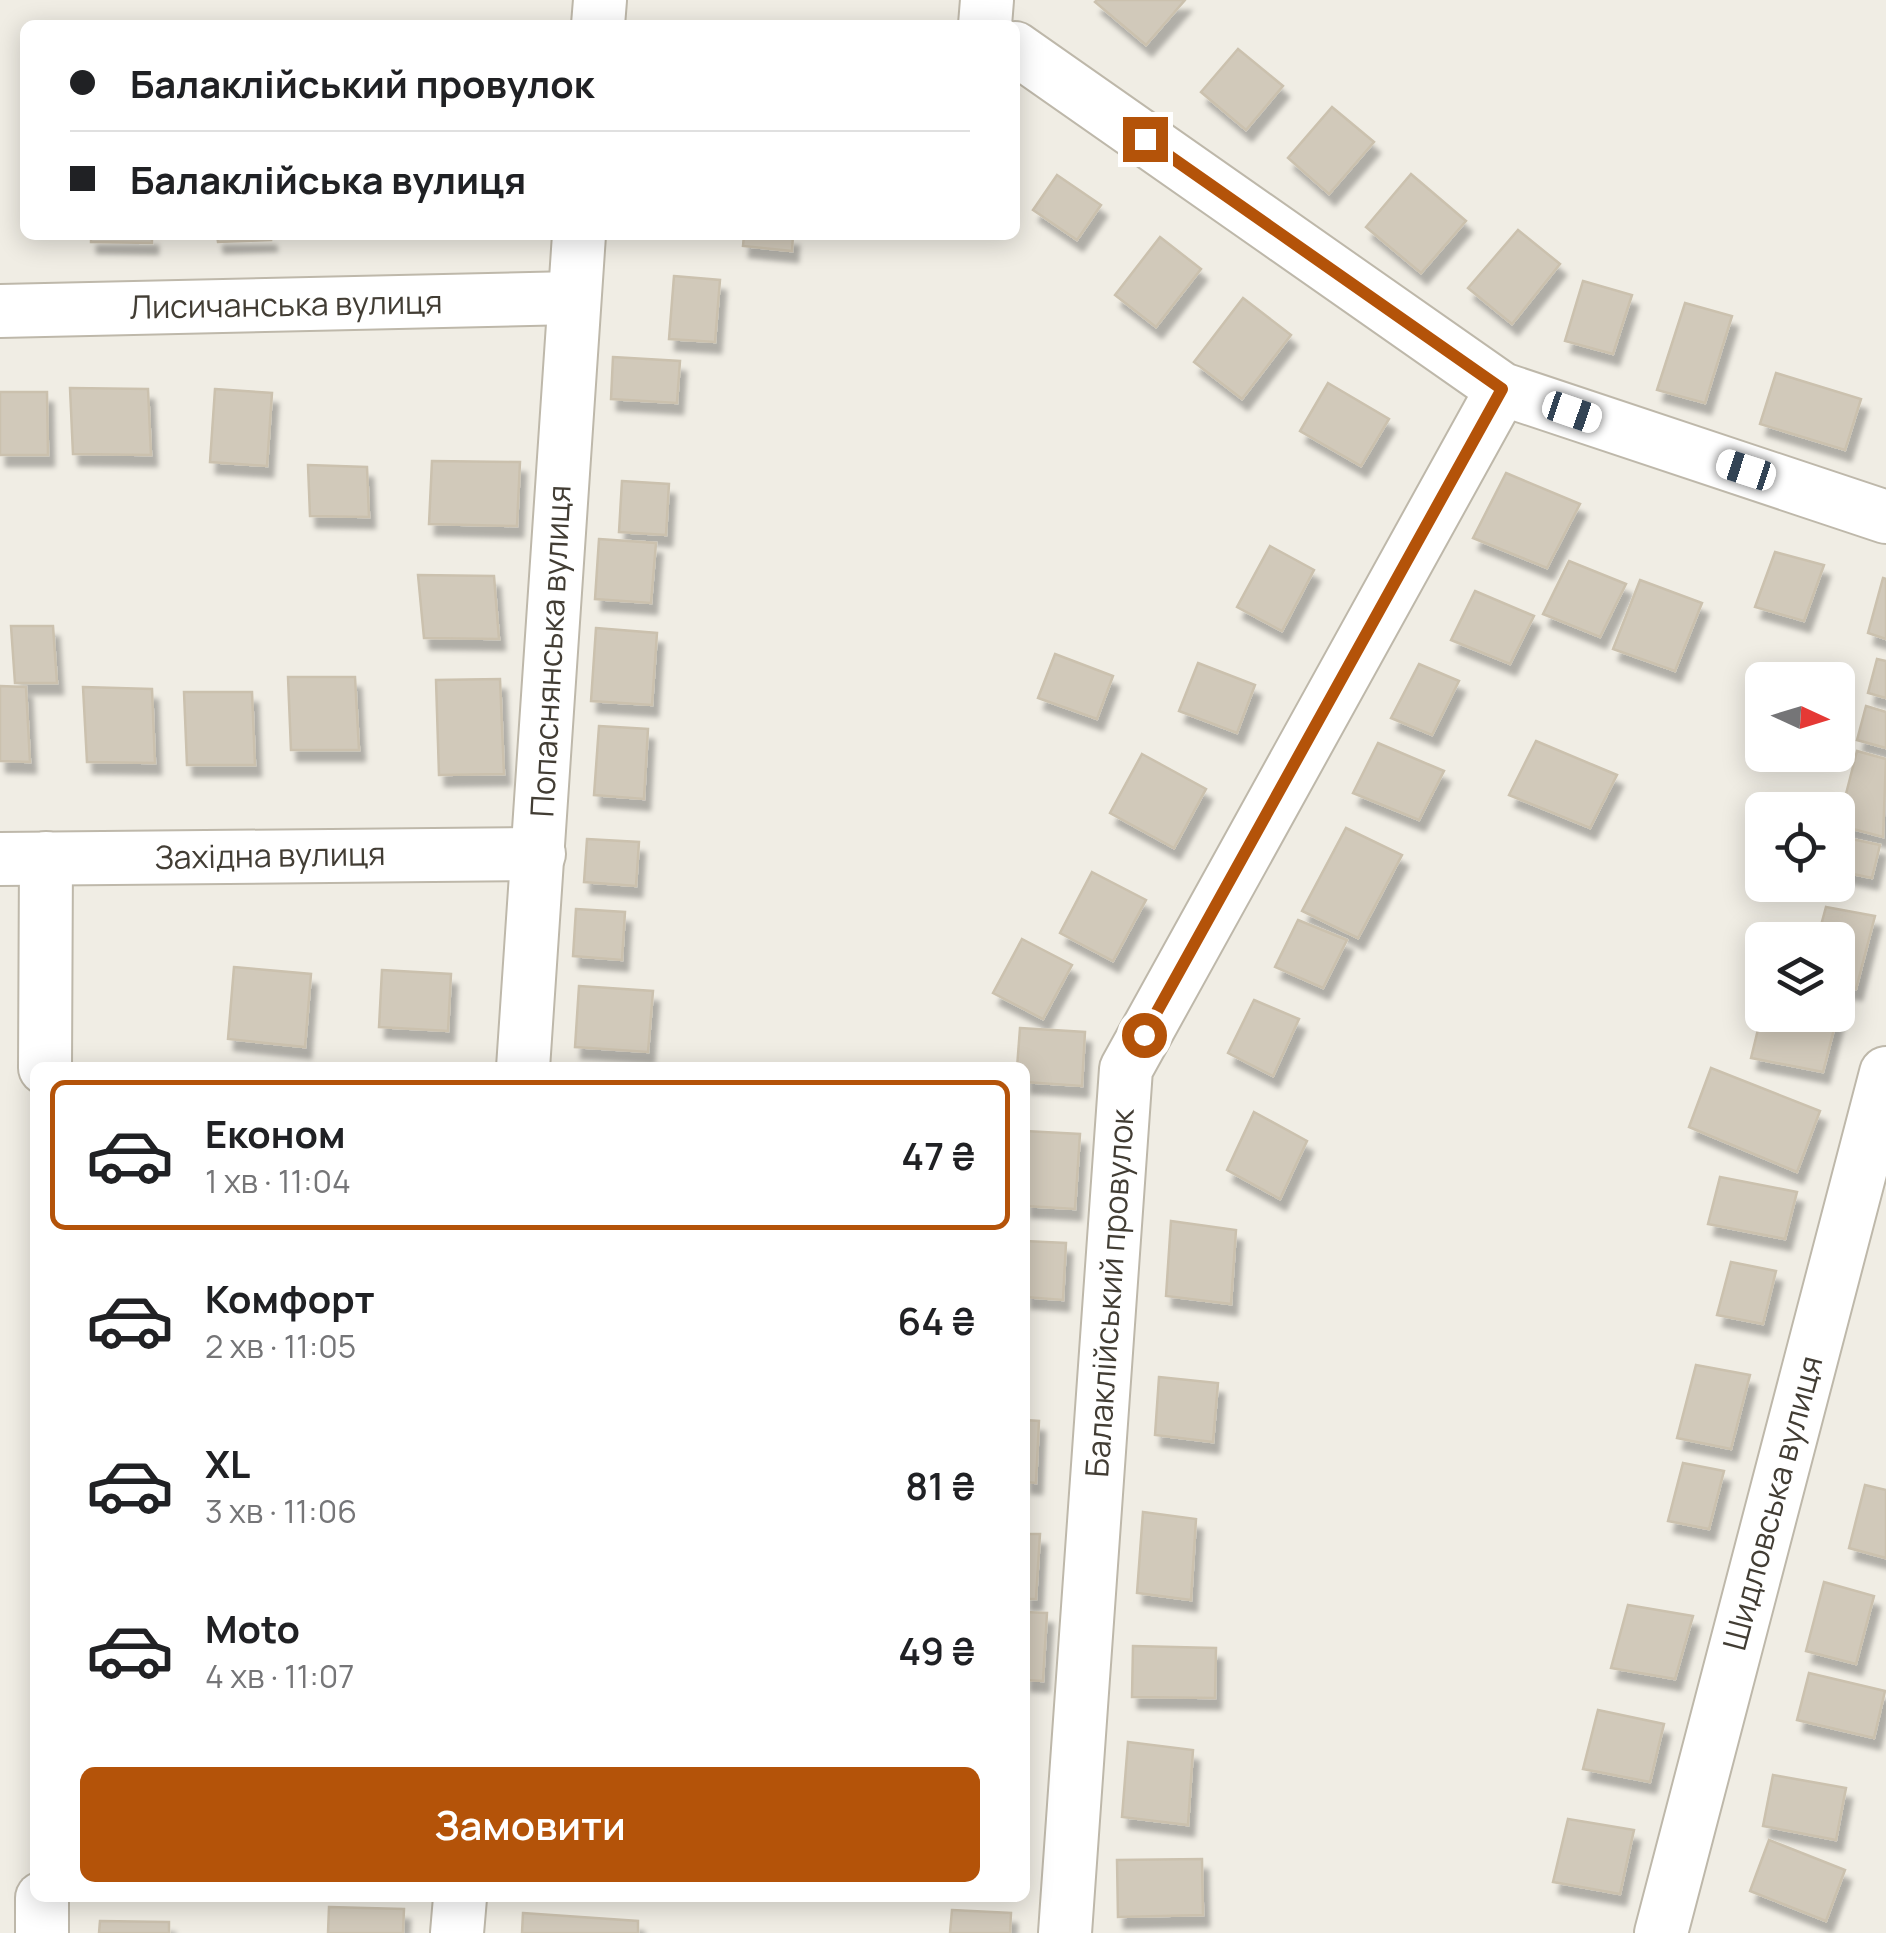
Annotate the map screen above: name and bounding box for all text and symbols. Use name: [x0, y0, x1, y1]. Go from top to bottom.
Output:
text: Балаклійський провулок: [130, 57, 594, 109]
route end: [1123, 117, 1168, 162]
text: Балаклійська вулиця: [130, 153, 526, 205]
street label: Лисичанська вулиця: [129, 279, 443, 329]
car: [1539, 388, 1605, 436]
car: [1713, 446, 1779, 494]
street label: Попаснянська вулиця: [519, 484, 581, 818]
north arrow: [1745, 662, 1855, 772]
map controls: [1745, 662, 1855, 1032]
button: locate: [1745, 792, 1855, 902]
street label: Західна вулиця: [154, 831, 386, 879]
button: layers: [1745, 922, 1855, 1032]
route start: [1122, 1013, 1167, 1058]
street label: Балаклійський провулок: [1074, 1106, 1144, 1479]
text: Економ: [205, 1107, 345, 1159]
icon: car: [85, 1110, 175, 1200]
text: 47 ₴: [901, 1129, 975, 1181]
text: 1 хв · 11:04: [205, 1159, 351, 1203]
text: Комфорт: [205, 1272, 375, 1324]
icon: car: [85, 1275, 175, 1365]
text: 64 ₴: [898, 1294, 975, 1346]
text: 2 хв · 11:05: [205, 1324, 356, 1368]
street label: Шидловська вулиця: [1712, 1351, 1833, 1655]
text: XL: [205, 1437, 250, 1489]
icon: car: [85, 1440, 175, 1530]
text: 81 ₴: [905, 1459, 975, 1511]
text: 3 хв · 11:06: [205, 1489, 357, 1533]
text: Moto: [205, 1602, 300, 1654]
icon: car: [85, 1605, 175, 1695]
text: 49 ₴: [898, 1624, 975, 1676]
text: 4 хв · 11:07: [205, 1654, 354, 1698]
button: Замовити: [80, 1767, 980, 1882]

